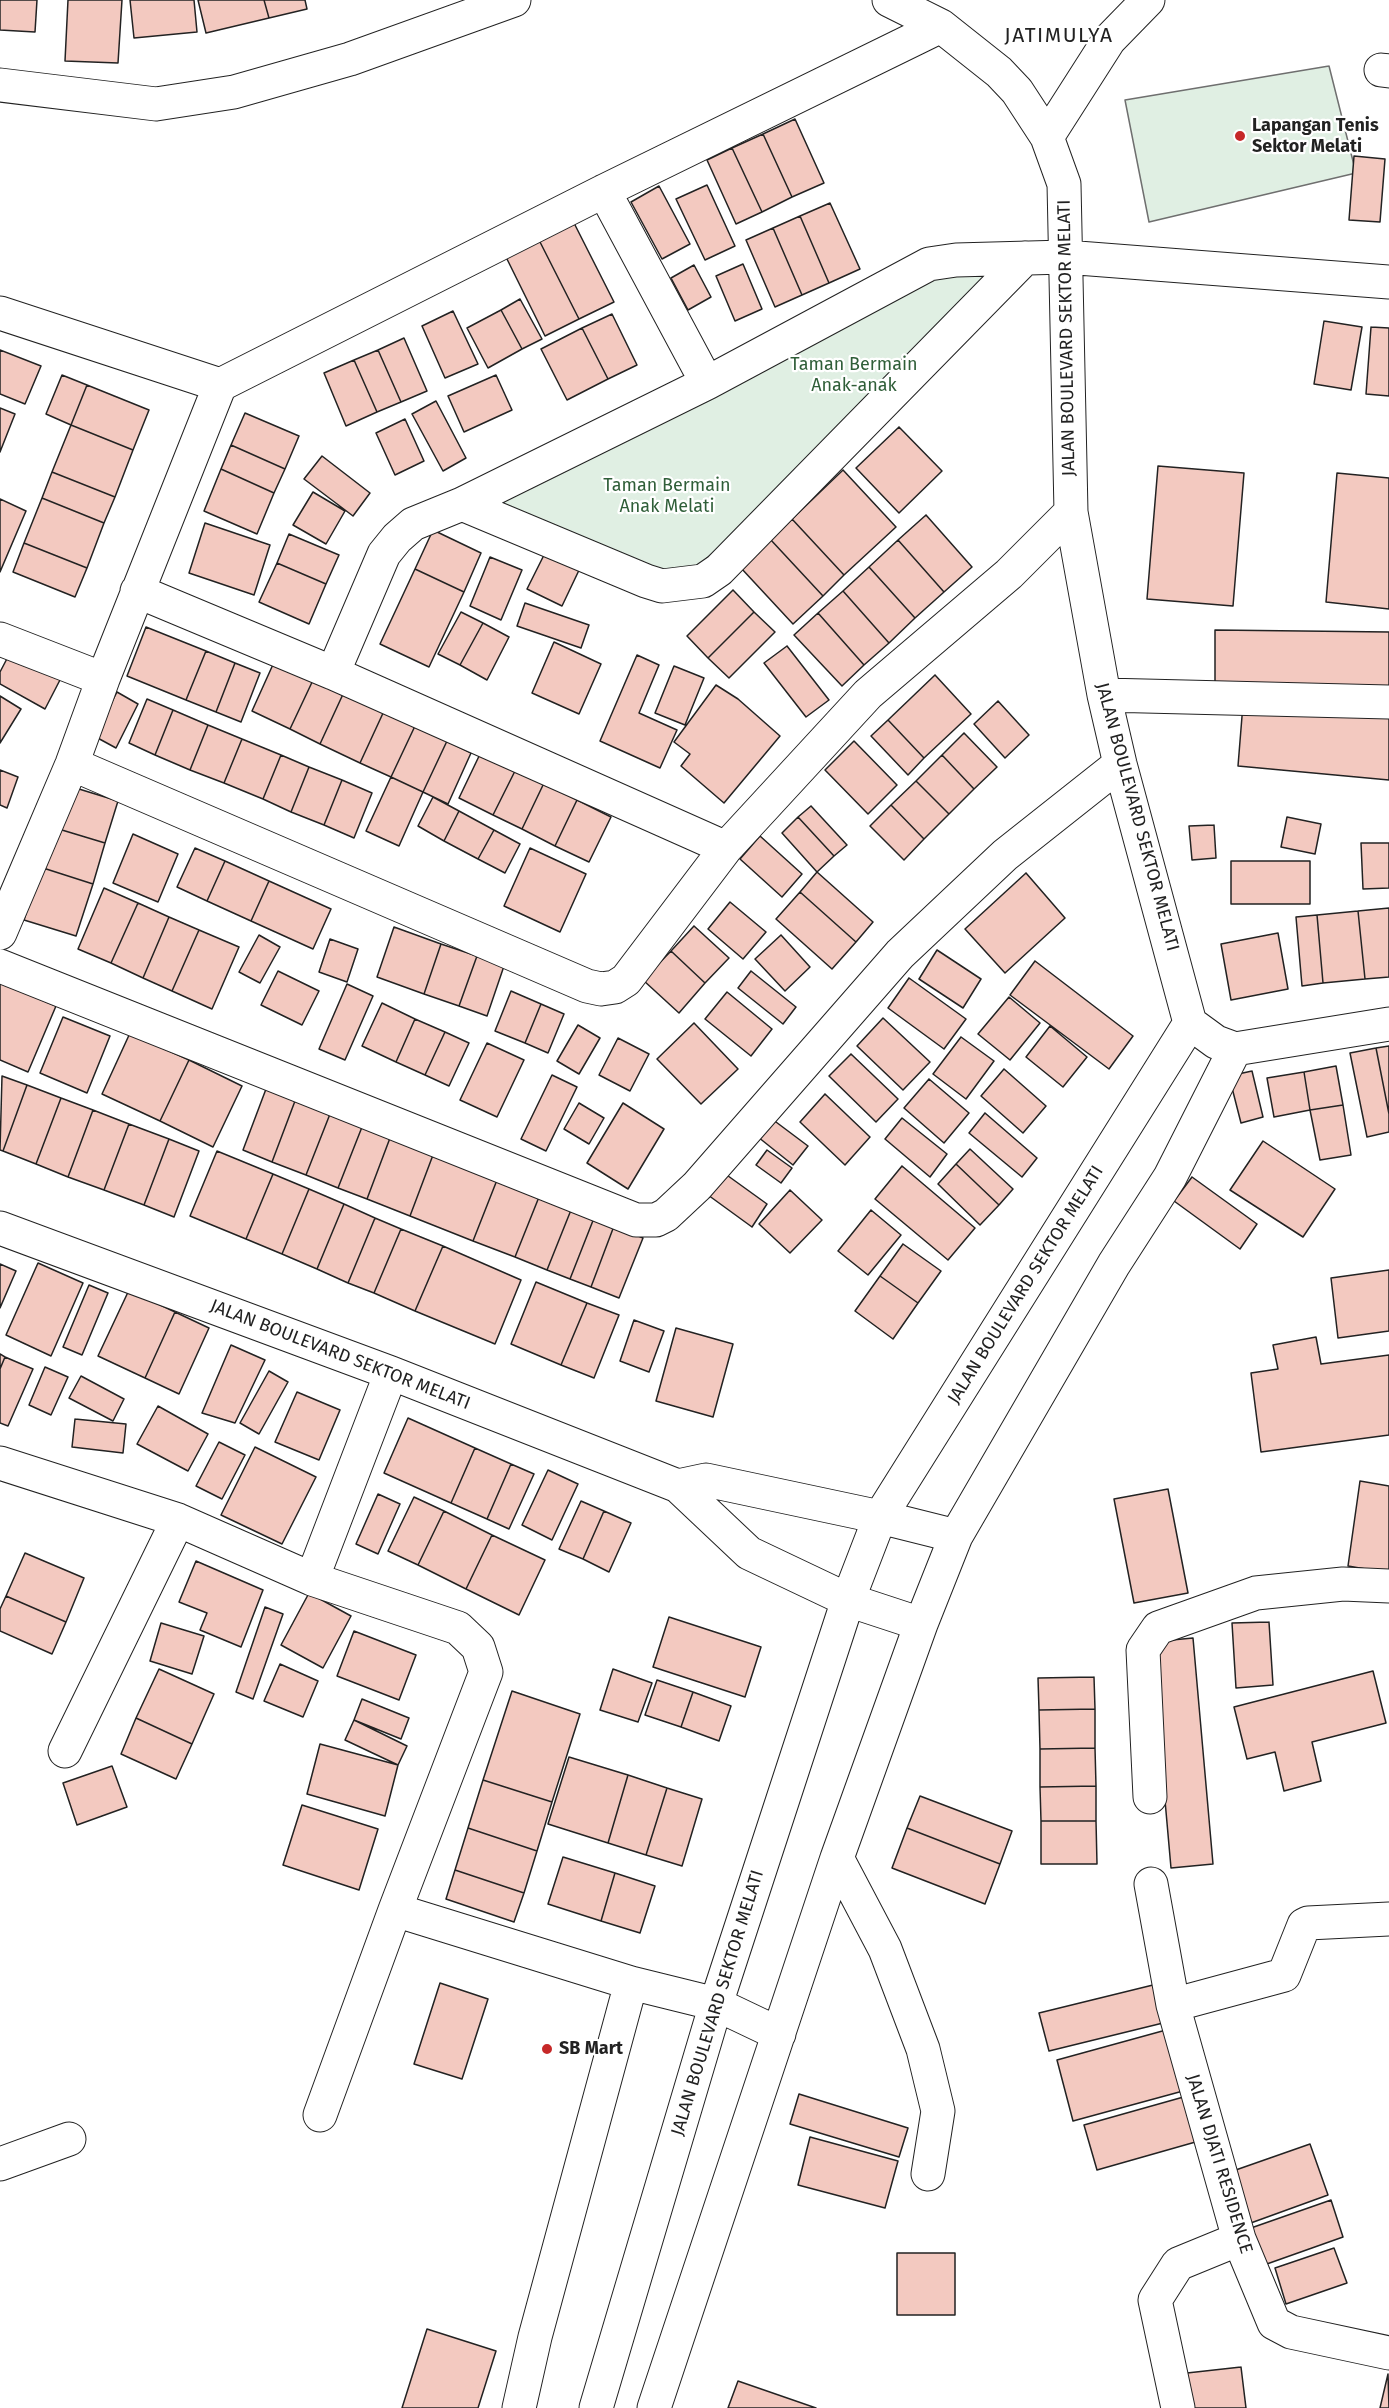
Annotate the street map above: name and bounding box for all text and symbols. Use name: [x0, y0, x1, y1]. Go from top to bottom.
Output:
district label: JATIMULYA: [1004, 23, 1114, 49]
place label: Lapangan Tenis Sektor Melati: [1252, 115, 1379, 158]
marker: Lapangan Tenis Sektor Melati: [1233, 129, 1247, 143]
street label: JALAN BOULEVARD SEKTOR MELATI: [1054, 199, 1080, 477]
park label: Taman Bermain Anak-anak: [790, 354, 918, 397]
park label: Taman Bermain Anak Melati: [603, 475, 731, 518]
street label: JALAN BOULEVARD SEKTOR MELATI: [1091, 681, 1183, 953]
street label: JALAN BOULEVARD SEKTOR MELATI: [943, 1162, 1109, 1408]
street label: JALAN BOULEVARD SEKTOR MELATI: [207, 1295, 473, 1415]
street label: JALAN BOULEVARD SEKTOR MELATI: [667, 1867, 769, 2139]
place label: SB Mart: [559, 2038, 623, 2060]
marker: SB Mart: [540, 2042, 554, 2056]
street label: JALAN DJATI RESIDENCE: [1181, 2072, 1257, 2256]

